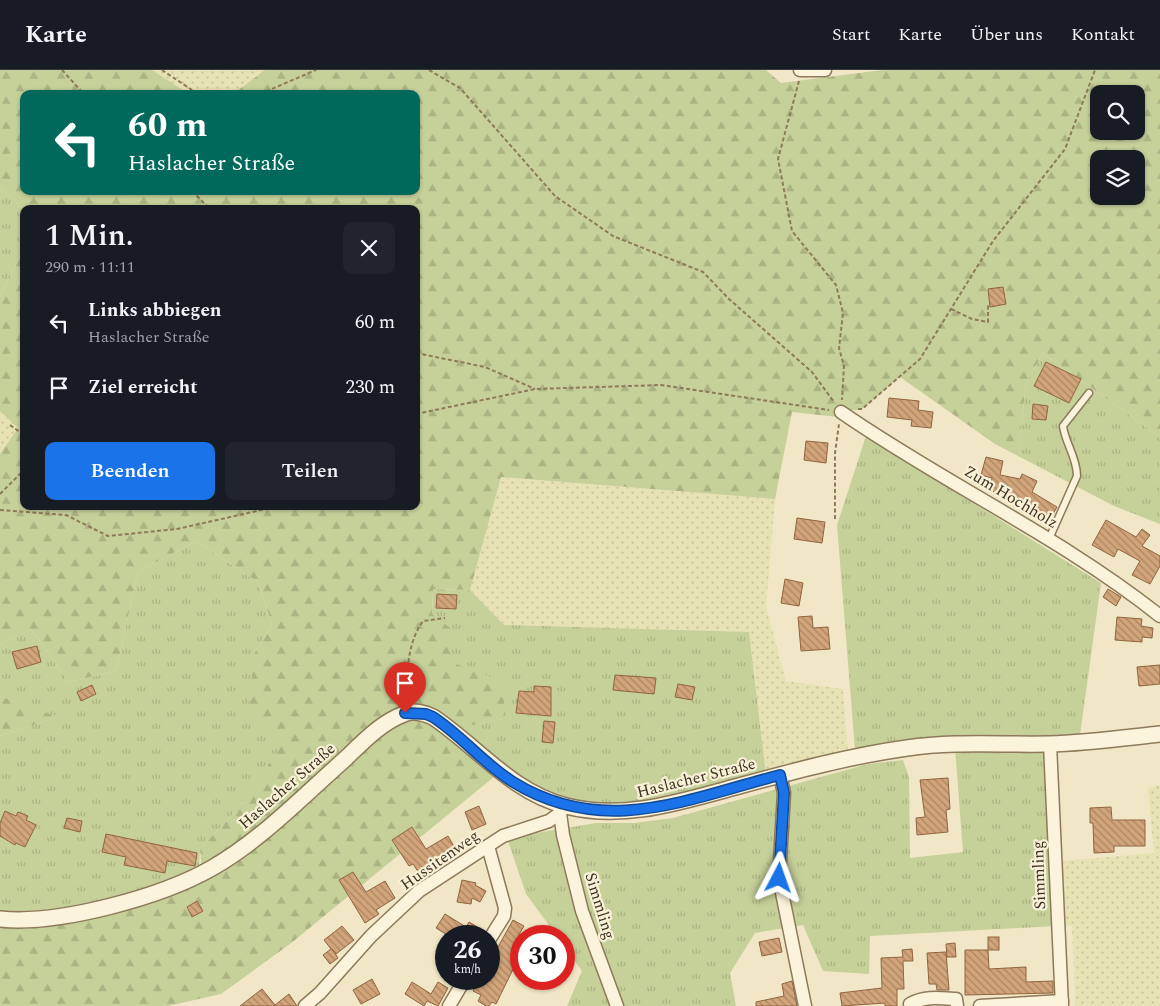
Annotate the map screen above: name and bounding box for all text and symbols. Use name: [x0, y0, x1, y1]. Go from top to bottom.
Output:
text: Karte: [25, 17, 87, 53]
text: Start: [832, 21, 870, 48]
text: Karte: [898, 21, 942, 48]
text: Über uns: [970, 21, 1043, 48]
text: Kontakt: [1071, 21, 1135, 48]
map controls: [1090, 85, 1145, 205]
button: search: [1090, 85, 1145, 140]
text: 60 m: [128, 99, 208, 152]
icon: left: [45, 110, 110, 175]
text: Haslacher Straße: [128, 147, 295, 180]
button: layers: [1090, 150, 1145, 205]
text: 1 Min.: [45, 213, 134, 259]
button: close: [343, 222, 395, 274]
text: 290 m · 11:11: [45, 255, 135, 279]
text: Links abbiegen: [88, 296, 222, 325]
text: 60 m: [355, 308, 395, 337]
icon: left: [45, 309, 73, 337]
text: Haslacher Straße: [88, 325, 210, 349]
text: Ziel erreicht: [88, 373, 198, 402]
text: 230 m: [345, 373, 395, 402]
icon: arrive: [45, 374, 73, 402]
button: Beenden: [45, 442, 215, 500]
button: Teilen: [225, 442, 395, 500]
street label: Zum Hochholz: [959, 459, 1063, 535]
pin: [384, 662, 426, 713]
icon: arrive: [391, 669, 419, 697]
street label: Haslacher Straße: [233, 737, 341, 835]
street label: Haslacher Straße: [634, 752, 758, 804]
street label: Hussitenweg: [396, 824, 484, 896]
street label: Simmling: [1026, 840, 1052, 910]
position arrow: [752, 851, 804, 903]
street label: Simmling: [578, 870, 622, 942]
speed limit sign: 30: [510, 925, 575, 990]
text: 26: [453, 932, 482, 970]
text: km/h: [454, 960, 481, 979]

